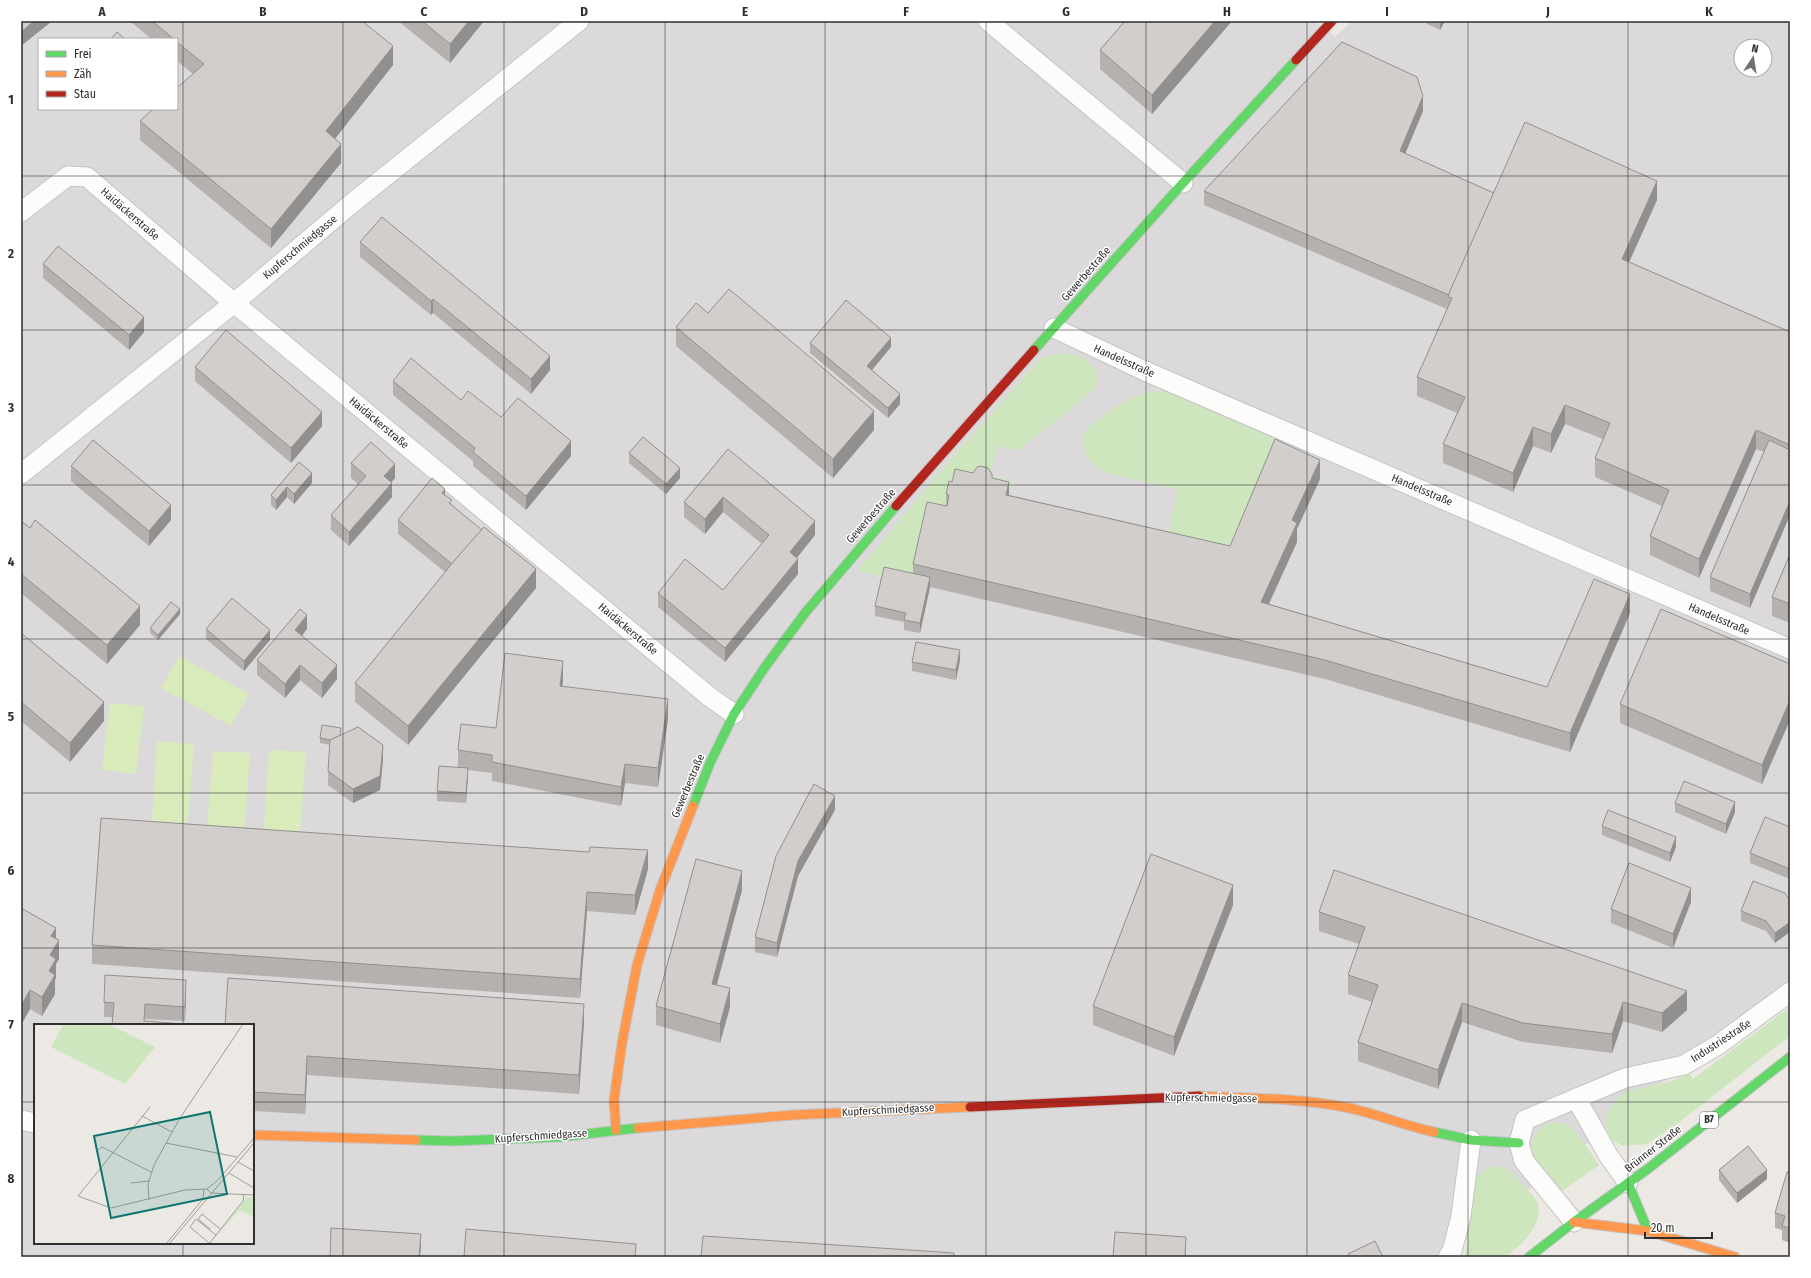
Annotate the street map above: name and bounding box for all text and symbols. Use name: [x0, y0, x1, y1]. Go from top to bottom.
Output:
text: A: [97, 4, 106, 19]
text: B: [259, 4, 267, 19]
text: C: [421, 4, 428, 19]
text: D: [580, 4, 588, 19]
text: E: [742, 4, 748, 19]
text: F: [903, 4, 909, 19]
text: G: [1062, 4, 1070, 19]
text: H: [1223, 4, 1231, 19]
text: I: [1385, 4, 1389, 19]
text: J: [1545, 4, 1550, 19]
text: K: [1705, 4, 1713, 19]
legend: [38, 38, 178, 110]
north arrow: [1733, 38, 1773, 78]
text: N: [1750, 42, 1760, 56]
text: Frei: [74, 47, 92, 61]
text: Zäh: [74, 67, 92, 81]
text: Stau: [74, 87, 96, 101]
text: 1: [8, 92, 14, 107]
street label: Haidäckerstraße: [98, 185, 162, 243]
street label: Kupferschmiedgasse: [260, 212, 340, 282]
street label: Gewerbestraße: [1059, 244, 1113, 304]
text: 2: [7, 246, 14, 261]
street label: Handelsstraße: [1092, 342, 1156, 380]
street label: Haidäckerstraße: [347, 394, 411, 452]
text: 3: [7, 400, 14, 415]
street label: Handelsstraße: [1389, 471, 1455, 509]
street label: Gewerbestraße: [844, 486, 898, 546]
text: 4: [8, 554, 15, 569]
street label: Haidäckerstraße: [596, 600, 660, 658]
street label: Handelsstraße: [1686, 600, 1752, 638]
text: 5: [8, 709, 14, 724]
street label: Gewerbestraße: [669, 752, 707, 820]
text: 6: [8, 863, 15, 878]
text: 7: [8, 1017, 14, 1032]
street label: Industriestraße: [1688, 1017, 1754, 1065]
inset map: [34, 1024, 254, 1244]
street label: Kupferschmiedgasse: [1165, 1091, 1257, 1105]
street label: Kupferschmiedgasse: [841, 1101, 935, 1119]
road number: B7: [1700, 1112, 1718, 1128]
street label: Brünner Straße: [1622, 1123, 1684, 1175]
street label: Kupferschmiedgasse: [494, 1126, 588, 1146]
text: 8: [8, 1171, 15, 1186]
scale bar: [1645, 1214, 1712, 1240]
text: 20 m: [1651, 1221, 1675, 1235]

